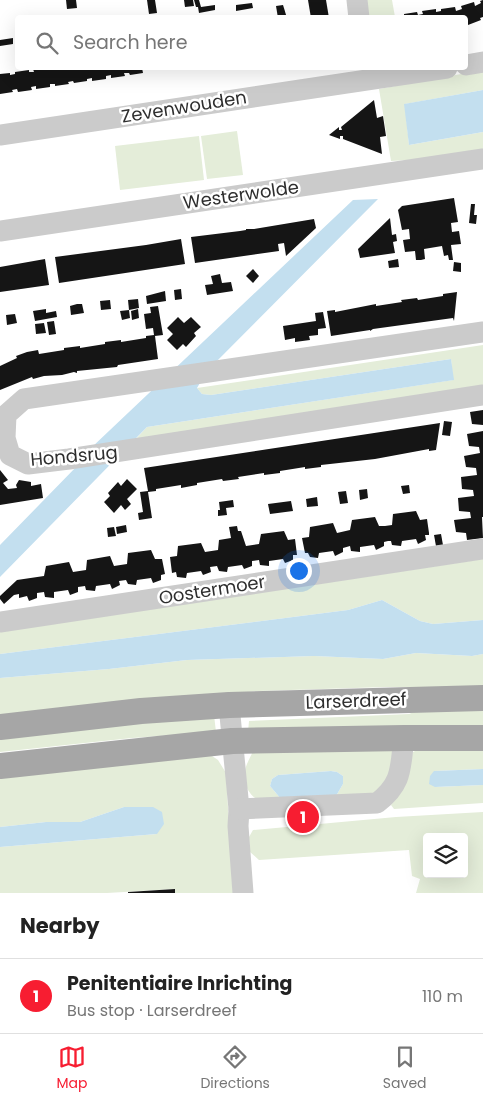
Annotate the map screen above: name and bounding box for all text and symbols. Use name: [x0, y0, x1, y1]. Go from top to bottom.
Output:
search box: [15, 15, 468, 70]
icon: search: [33, 29, 61, 57]
text: Search here: [73, 29, 187, 56]
street label: Zevenwouden: [120, 84, 248, 129]
street label: Westerwolde: [181, 174, 300, 215]
street label: Hondsrug: [29, 439, 119, 472]
your location: [286, 558, 312, 584]
street label: Oostermoer: [157, 569, 267, 610]
street label: Larserdreef: [305, 686, 407, 715]
pin: 1: [287, 798, 319, 836]
map controls: [423, 833, 468, 878]
button: layers: [423, 833, 468, 878]
text: Nearby: [20, 911, 100, 940]
text: Penitentiaire Inrichting: [67, 970, 292, 997]
text: 1: [33, 985, 39, 1008]
text: 110 m: [422, 985, 463, 1008]
text: Bus stop · Larserdreef: [67, 999, 237, 1022]
tab: Map: [56, 1043, 87, 1094]
tab: Directions: [200, 1043, 270, 1094]
tab: Saved: [383, 1043, 427, 1094]

